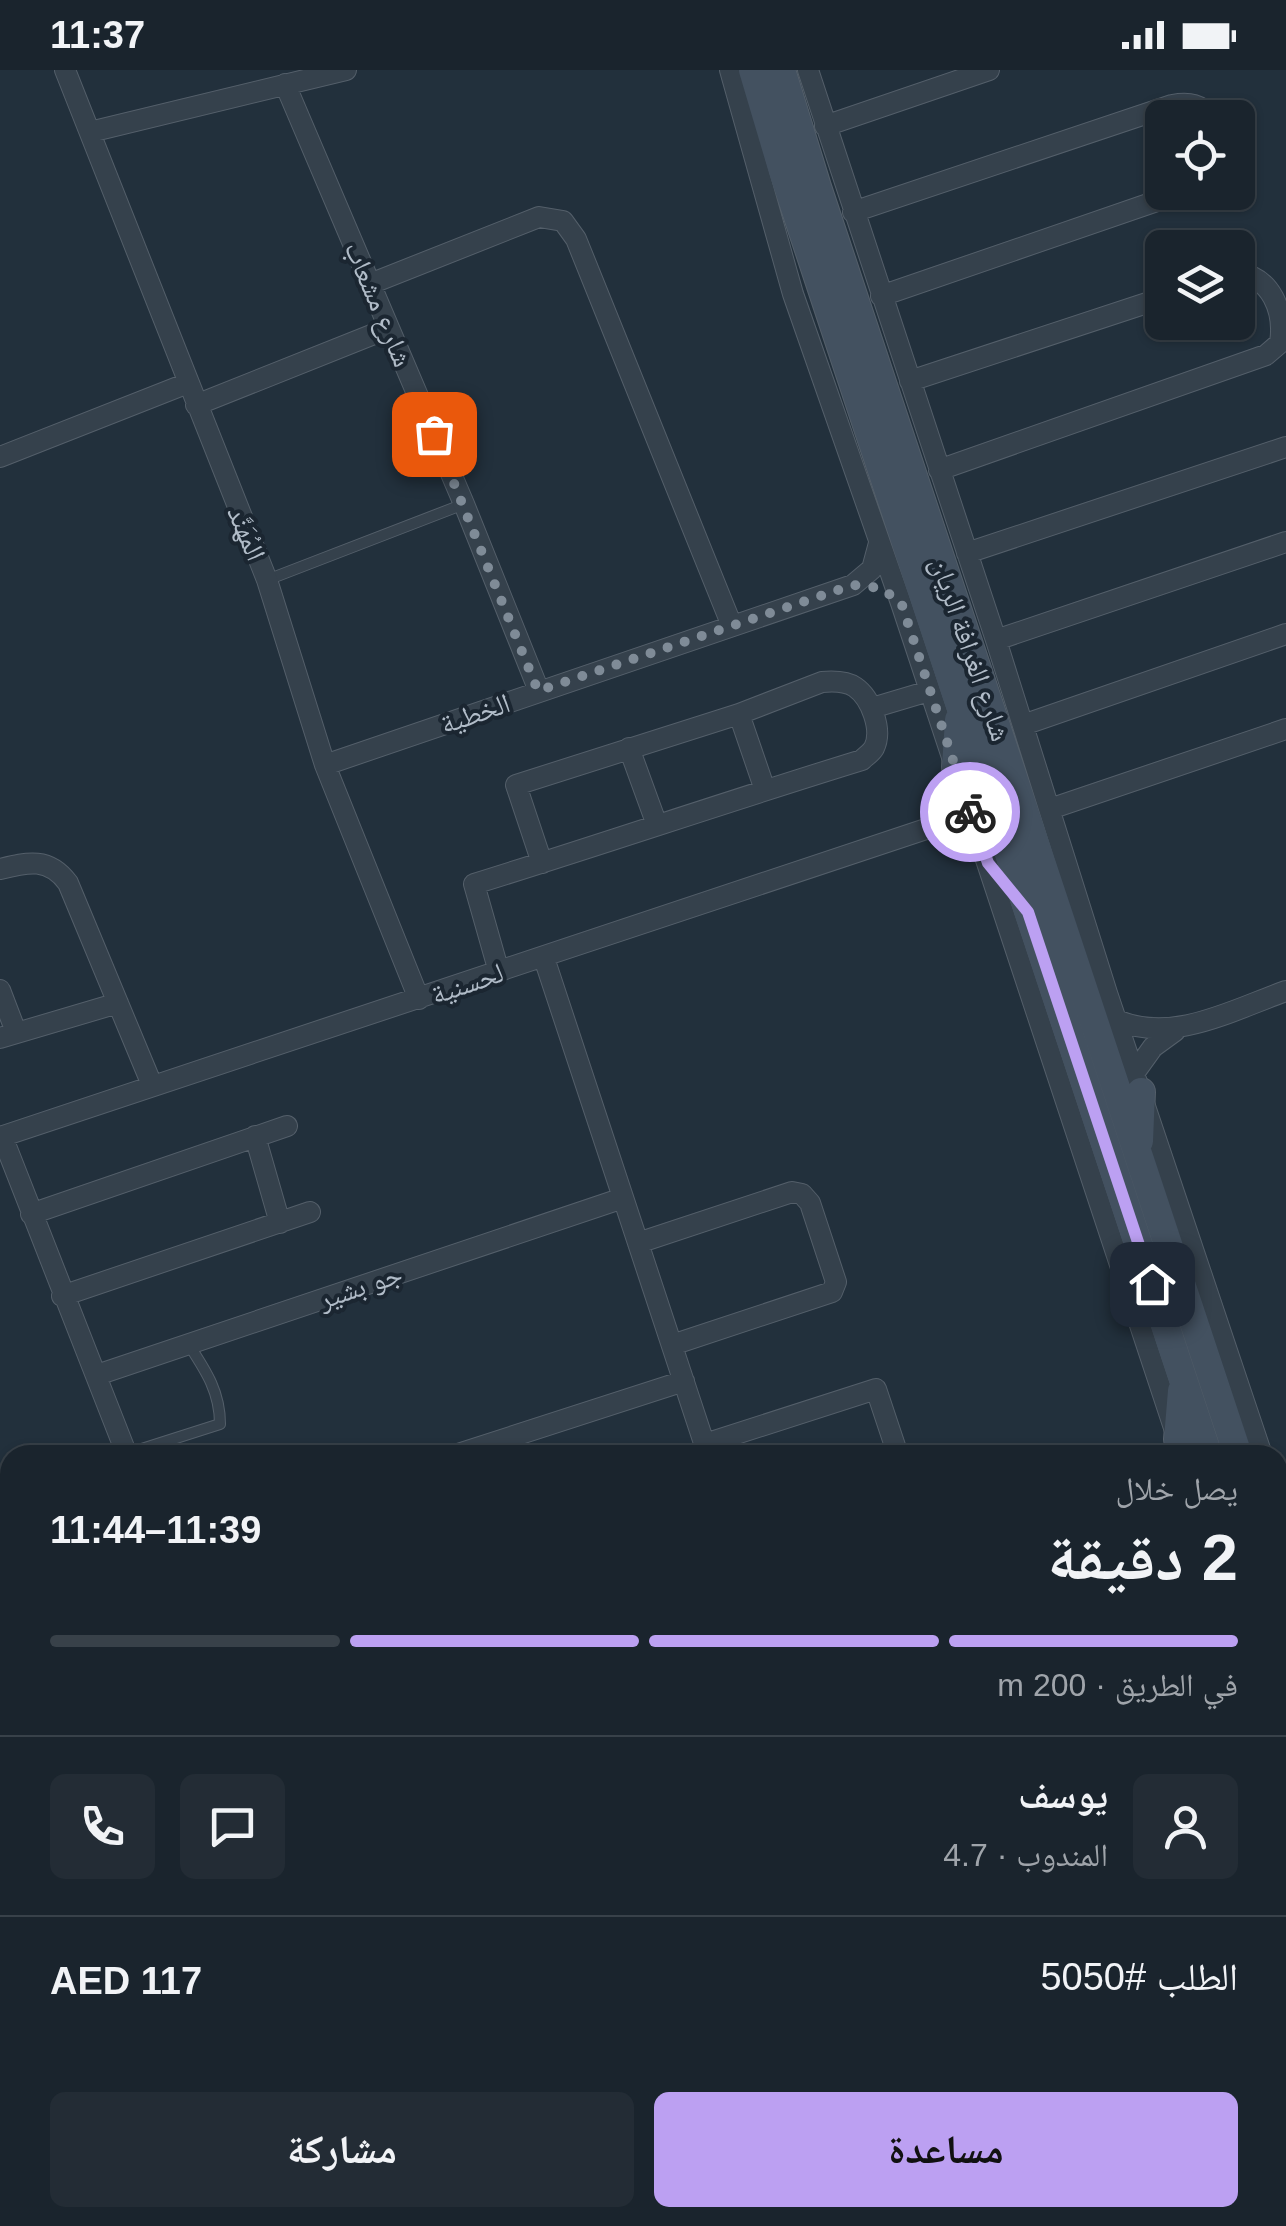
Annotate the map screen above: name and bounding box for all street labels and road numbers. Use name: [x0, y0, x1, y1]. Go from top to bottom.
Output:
street label: شارع مشعاب: [337, 237, 419, 372]
street label: المُهَنَّد: [221, 501, 272, 565]
street label: شارع الغرافة الريان: [923, 553, 1017, 746]
street label: الخطية: [436, 687, 514, 740]
street label: لحسنية: [427, 957, 507, 1011]
street label: جو بشير: [313, 1258, 406, 1316]

